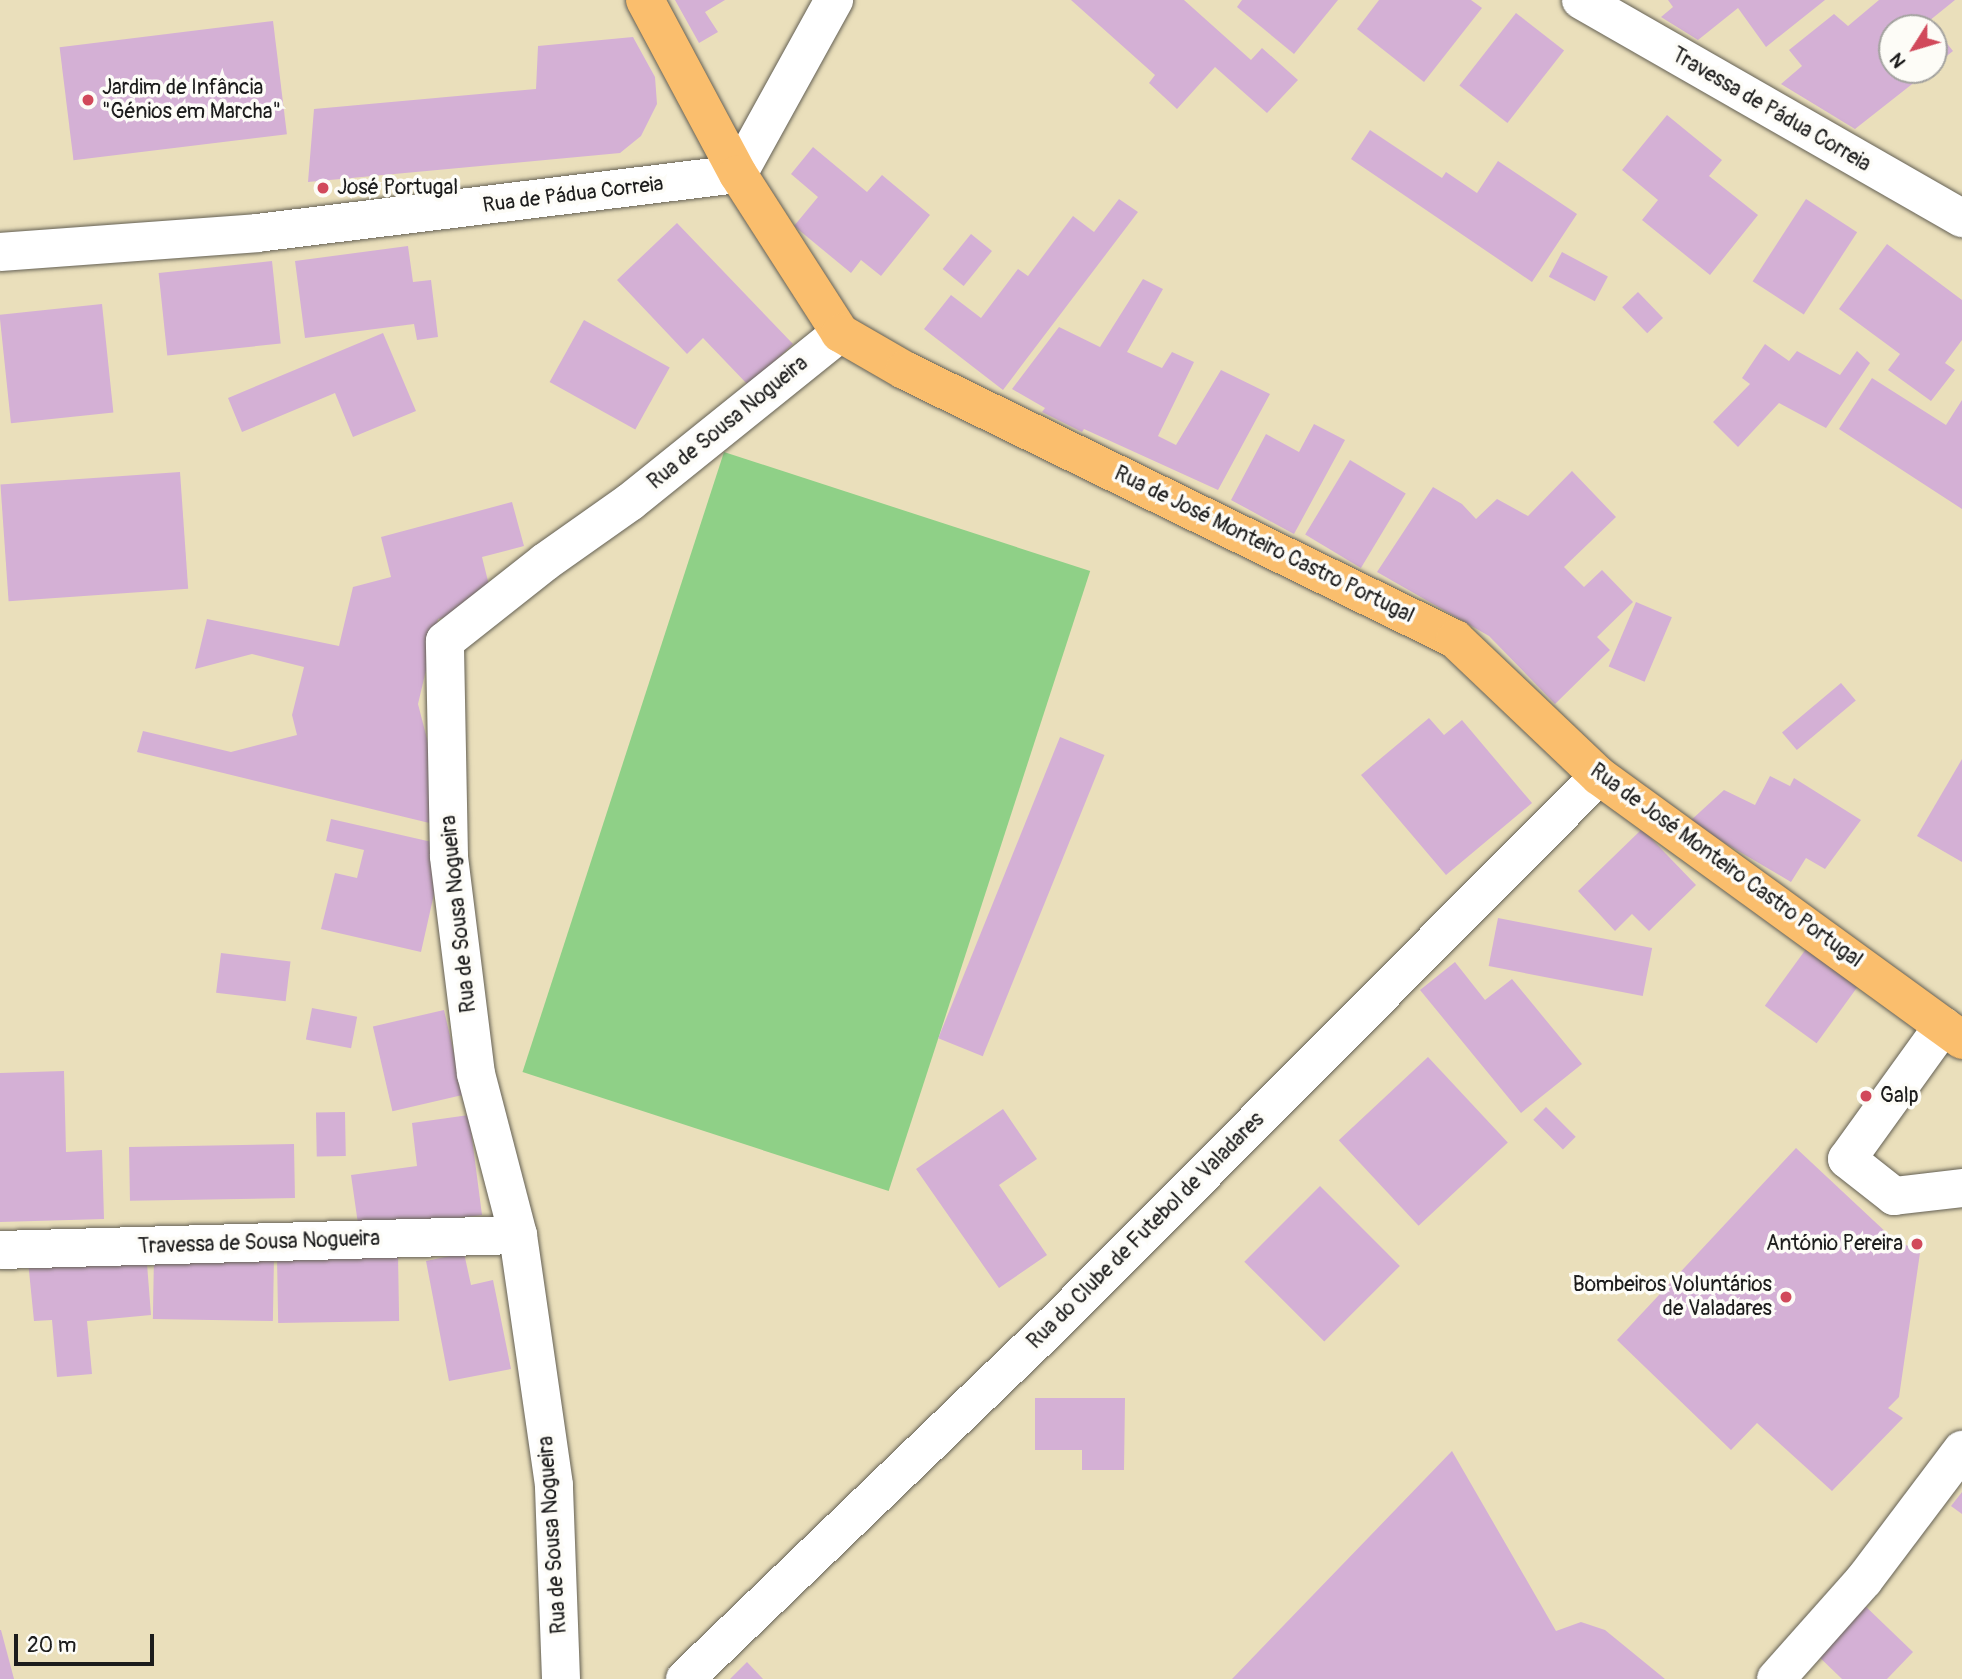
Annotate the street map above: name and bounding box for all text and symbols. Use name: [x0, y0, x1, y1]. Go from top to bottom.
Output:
north arrow: [1878, 14, 1948, 84]
street label: Travessa de Pádua Correia: [1667, 43, 1875, 177]
text: N: [1884, 48, 1911, 73]
place label: Jardim de Infância "Génios em Marcha": [102, 75, 281, 125]
marker: Jardim de Infância "Génios em Marcha": [80, 92, 96, 108]
street label: Rua de Pádua Correia: [481, 171, 665, 219]
place label: José Portugal: [337, 175, 458, 201]
marker: José Portugal: [315, 180, 331, 196]
street label: Rua de Sousa Nogueira: [643, 351, 813, 495]
street label: Rua de José Monteiro Castro Portugal: [1110, 461, 1418, 629]
street label: Rua de José Monteiro Castro Portugal: [1585, 759, 1867, 973]
street label: Rua de Sousa Nogueira: [436, 814, 482, 1014]
place label: Galp: [1880, 1083, 1919, 1109]
marker: Galp: [1858, 1088, 1874, 1104]
street label: Rua do Clube de Futebol de Valadares: [1022, 1107, 1270, 1355]
street label: Travessa de Sousa Nogueira: [137, 1226, 381, 1260]
place label: António Pereira: [1766, 1231, 1903, 1257]
marker: António Pereira: [1909, 1236, 1925, 1252]
place label: Bombeiros Voluntários de Valadares: [1573, 1272, 1772, 1322]
marker: Bombeiros Voluntários de Valadares: [1778, 1289, 1794, 1305]
street label: Rua de Sousa Nogueira: [534, 1435, 572, 1635]
scale bar: [18, 1620, 158, 1664]
text: 20 m: [27, 1632, 76, 1659]

